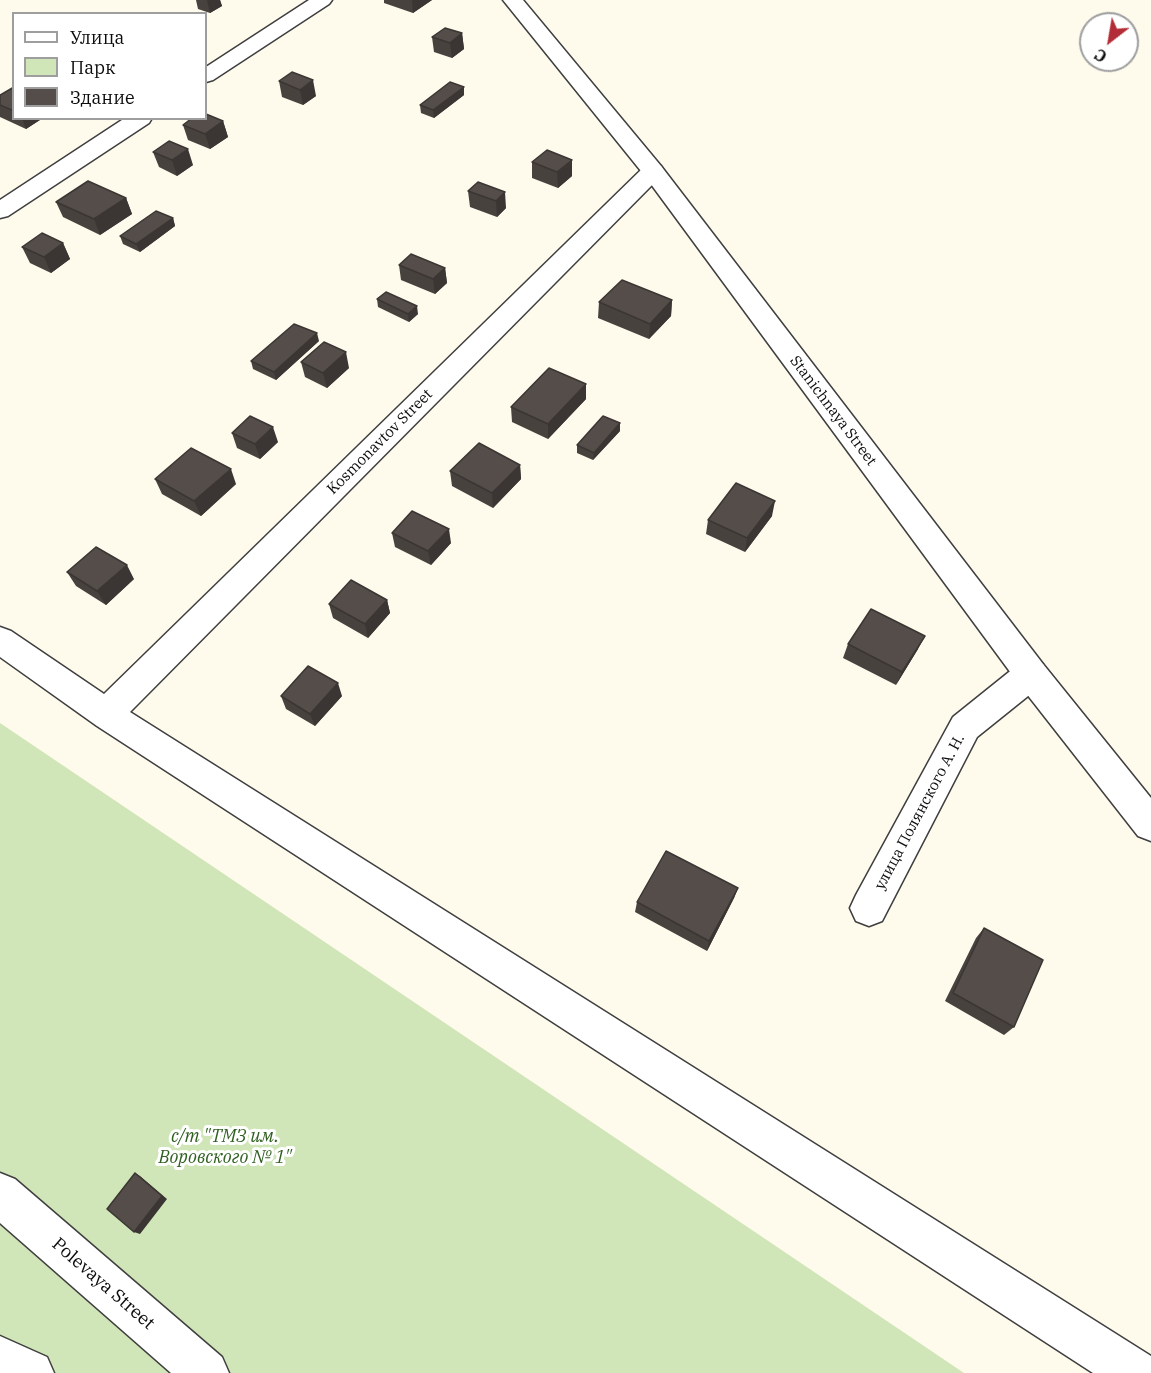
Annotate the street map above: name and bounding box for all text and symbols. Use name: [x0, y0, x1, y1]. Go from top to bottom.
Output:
legend: [12, 12, 207, 120]
north arrow: [1079, 12, 1139, 72]
text: Улица: [70, 26, 124, 49]
text: С: [1091, 44, 1110, 67]
text: Парк: [70, 56, 116, 79]
text: Здание: [70, 86, 135, 109]
street label: Stanichnaya Street: [786, 352, 880, 470]
street label: Kosmonavtov Street: [324, 386, 436, 498]
street label: улица Полянского А. Н.: [871, 731, 969, 893]
park label: с/т "ТМЗ им. Воровского № 1": [158, 1126, 292, 1168]
street label: Polevaya Street: [47, 1234, 159, 1334]

